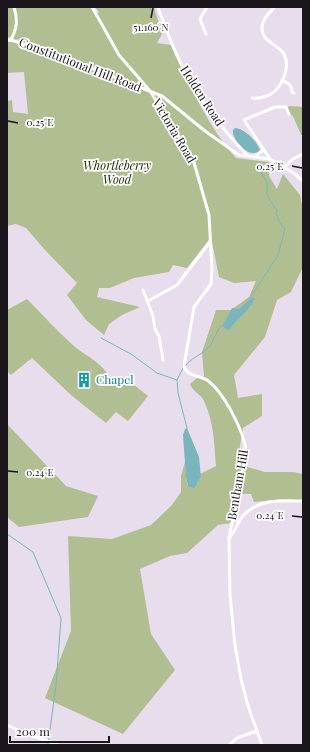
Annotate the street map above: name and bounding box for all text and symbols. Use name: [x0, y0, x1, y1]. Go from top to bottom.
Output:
text: 51.160°N: [133, 20, 169, 34]
street label: Constitutional Hill Road: [17, 33, 144, 95]
street label: Holden Road: [177, 62, 228, 129]
street label: Victoria Road: [149, 94, 200, 166]
text: 0.25°E: [27, 115, 53, 129]
park label: Whortleberry Wood: [83, 157, 151, 187]
text: 0.25°E: [257, 159, 283, 173]
building icon: Chapel: [75, 371, 93, 389]
place label: Chapel: [96, 371, 134, 387]
street label: Bentham Hill: [223, 448, 251, 521]
text: 0.24°E: [26, 465, 54, 479]
text: 0.24°E: [256, 508, 284, 522]
scale bar: [10, 718, 109, 744]
text: 200 m: [16, 723, 50, 739]

